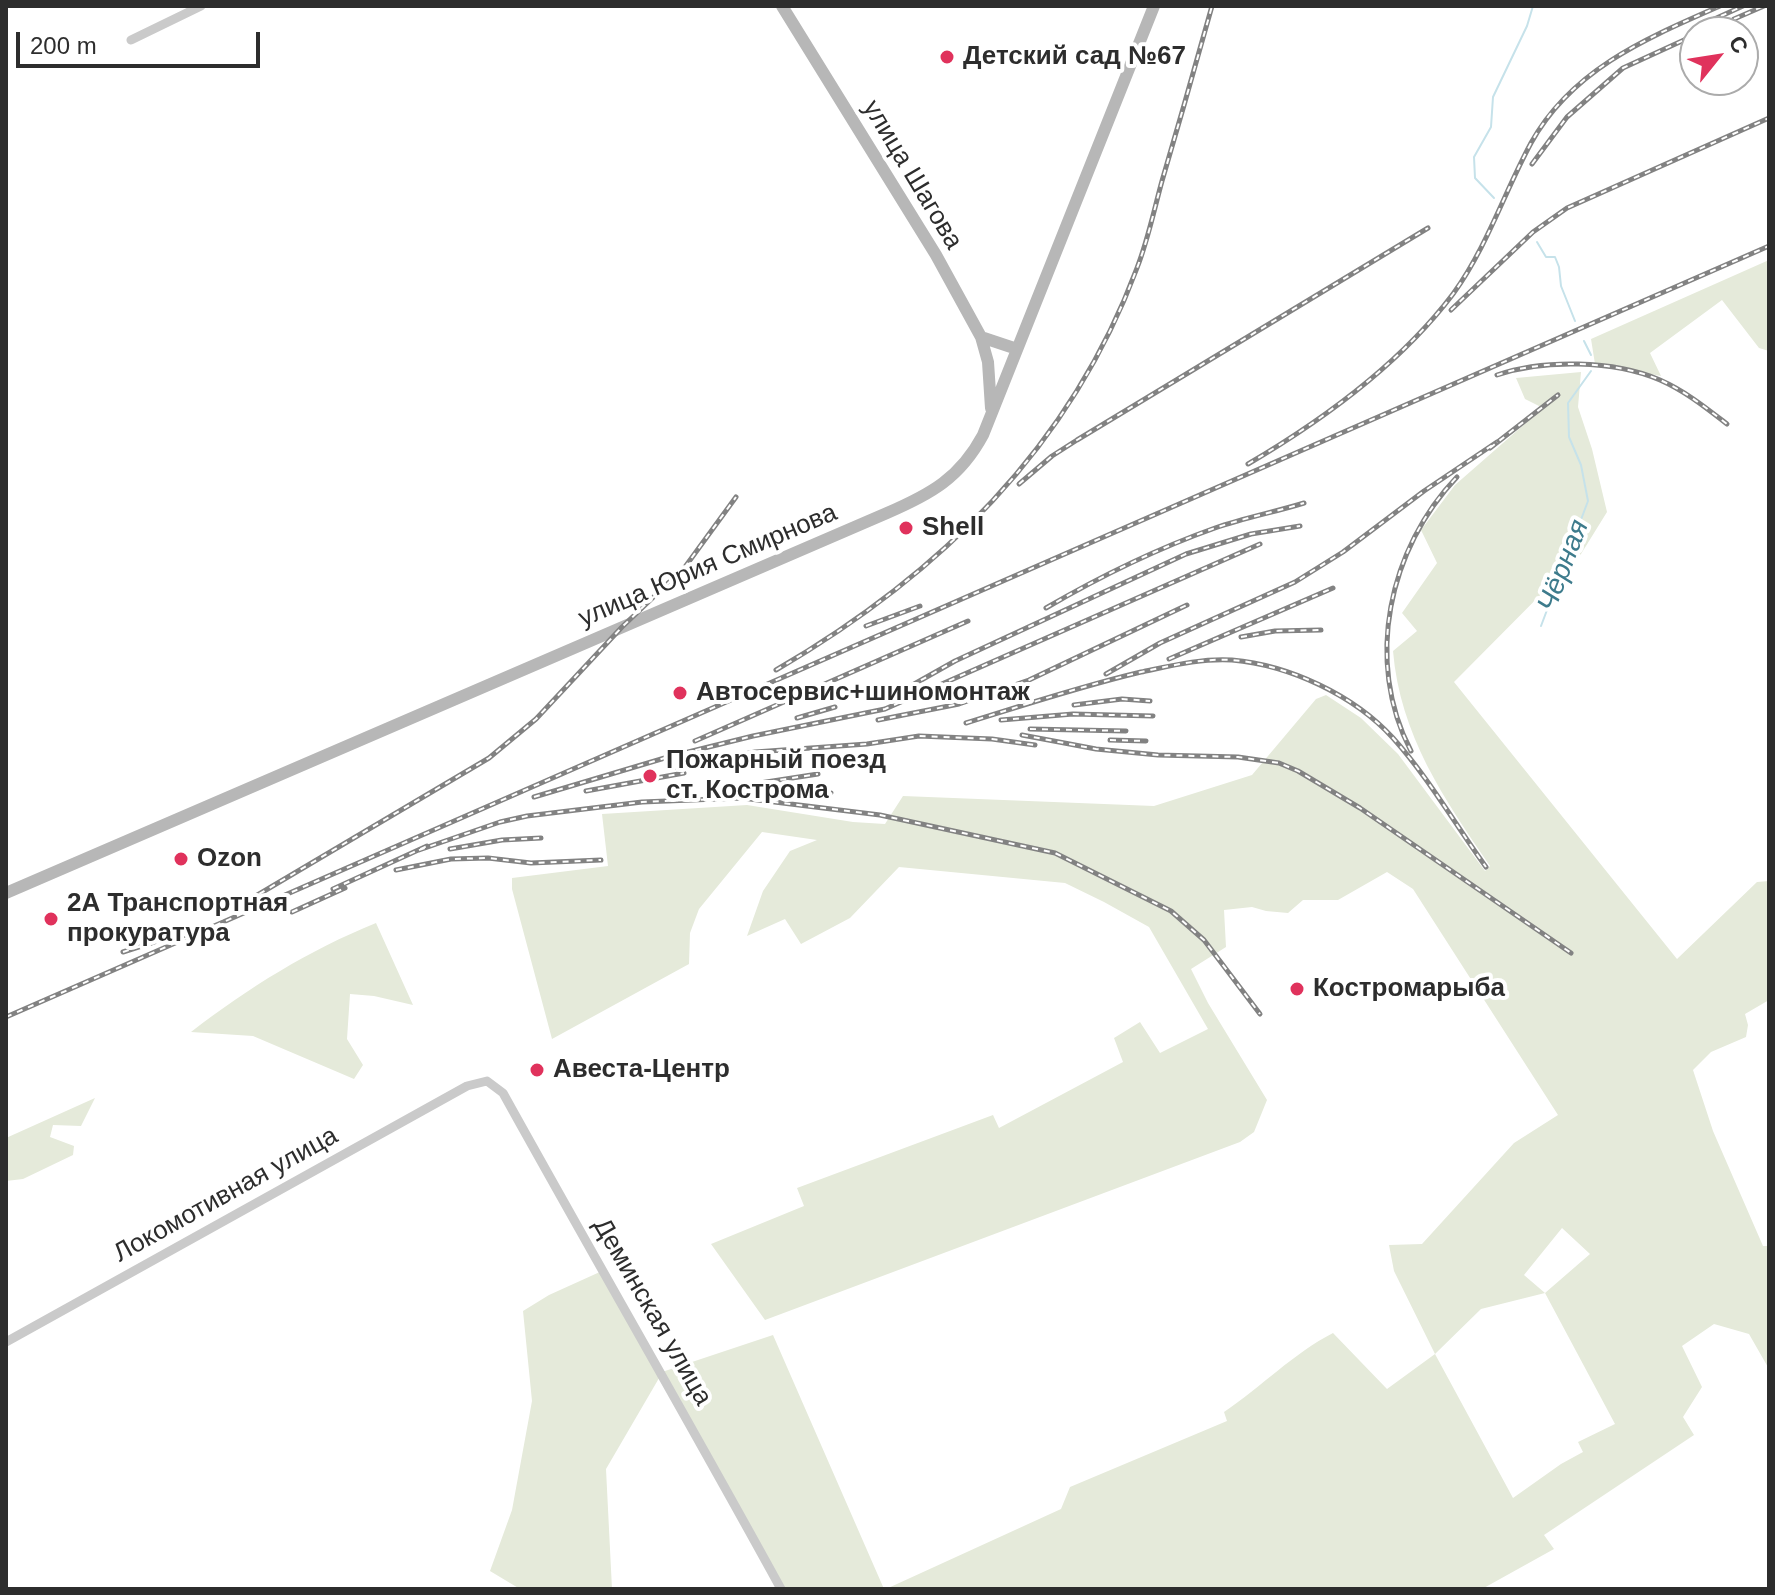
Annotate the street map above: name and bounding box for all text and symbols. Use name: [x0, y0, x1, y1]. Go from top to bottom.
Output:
scale bar: [20, 16, 264, 66]
north arrow: [1679, 16, 1759, 96]
text: 200 m: [30, 32, 97, 59]
text: С: [1724, 32, 1753, 58]
place label: Детский сад №67: [963, 41, 1186, 73]
marker: Детский сад №67: [938, 48, 956, 66]
street label: улица Шагова: [855, 95, 969, 255]
street label: улица Юрия Смирнова: [574, 497, 842, 635]
place label: Shell: [922, 512, 984, 544]
water label: Чёрная: [1531, 515, 1597, 617]
marker: Shell: [897, 519, 915, 537]
place label: Автосервис+шиномонтаж: [696, 677, 1030, 709]
marker: Автосервис+шиномонтаж: [671, 684, 689, 702]
place label: Пожарный поезд ст. Кострома: [666, 745, 886, 806]
marker: Пожарный поезд ст. Кострома: [641, 767, 659, 785]
place label: Ozon: [197, 843, 262, 875]
marker: Ozon: [172, 850, 190, 868]
place label: 2А Транспортная прокуратура: [67, 888, 288, 950]
marker: 2А Транспортная прокуратура: [42, 910, 60, 928]
place label: Костромарыба: [1313, 973, 1505, 1005]
marker: Костромарыба: [1288, 980, 1306, 998]
place label: Авеста-Центр: [553, 1054, 730, 1086]
marker: Авеста-Центр: [528, 1061, 546, 1079]
street label: Локомотивная улица: [109, 1120, 343, 1270]
street label: Деминская улица: [586, 1213, 718, 1411]

